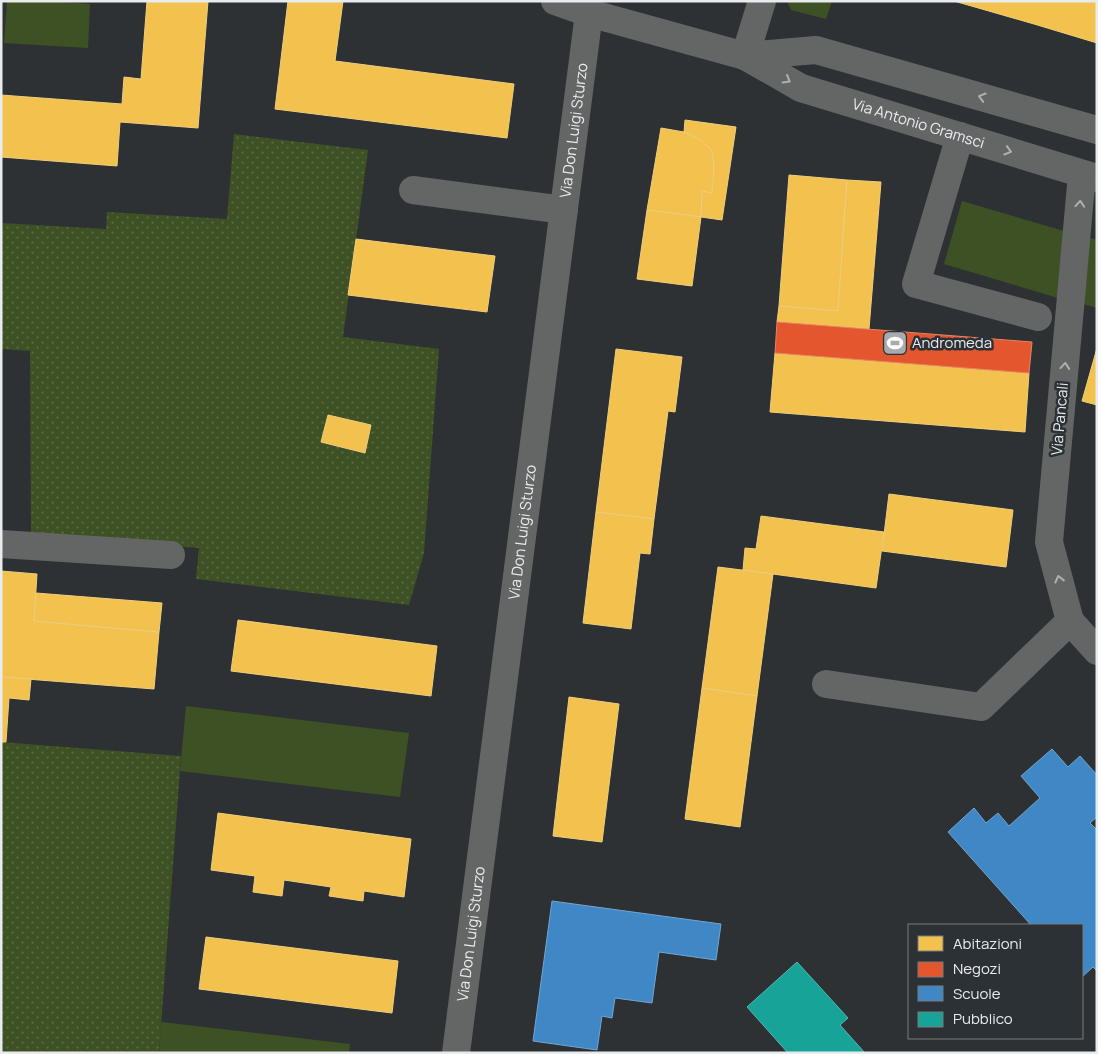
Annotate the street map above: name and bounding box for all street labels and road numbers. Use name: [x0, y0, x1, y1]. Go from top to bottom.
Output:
street label: Via Don Luigi Sturzo: [554, 62, 593, 199]
street label: Via Antonio Gramsci: [850, 93, 987, 153]
street label: Via Pancali: [1046, 382, 1073, 456]
street label: Via Don Luigi Sturzo: [503, 463, 541, 601]
street label: Via Don Luigi Sturzo: [452, 865, 490, 1003]

